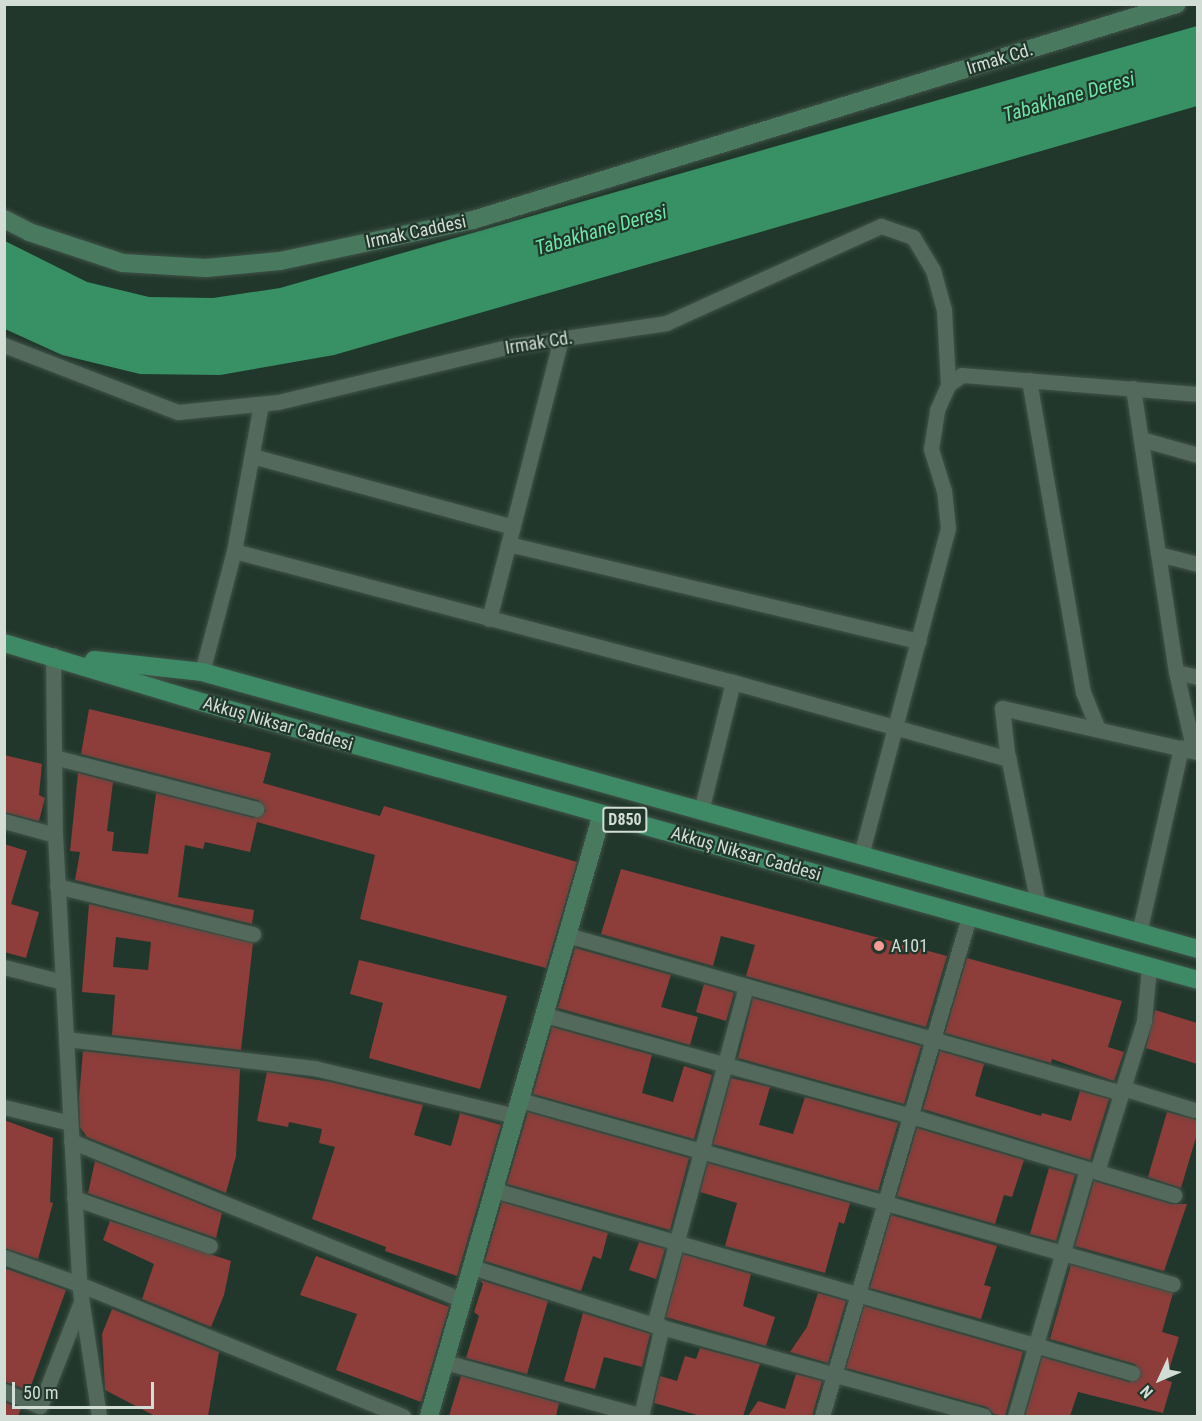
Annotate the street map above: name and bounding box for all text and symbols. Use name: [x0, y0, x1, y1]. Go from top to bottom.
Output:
street label: Irmak Cd.: [964, 39, 1036, 79]
water label: Tabakhane Deresi: [1000, 67, 1138, 127]
water label: Tabakhane Deresi: [532, 200, 670, 260]
street label: Irmak Caddesi: [364, 211, 468, 253]
street label: Irmak Cd.: [504, 327, 574, 359]
street label: Akkuş Niksar Caddesi: [201, 692, 355, 756]
road number: D850: [601, 807, 649, 833]
street label: Akkuş Niksar Caddesi: [669, 822, 823, 886]
place label: A101: [891, 935, 928, 957]
marker: A101: [872, 939, 886, 953]
north arrow: [1130, 1349, 1190, 1409]
scale bar: [15, 1370, 158, 1408]
text: 50 m: [23, 1382, 58, 1403]
text: N: [1136, 1382, 1157, 1402]

